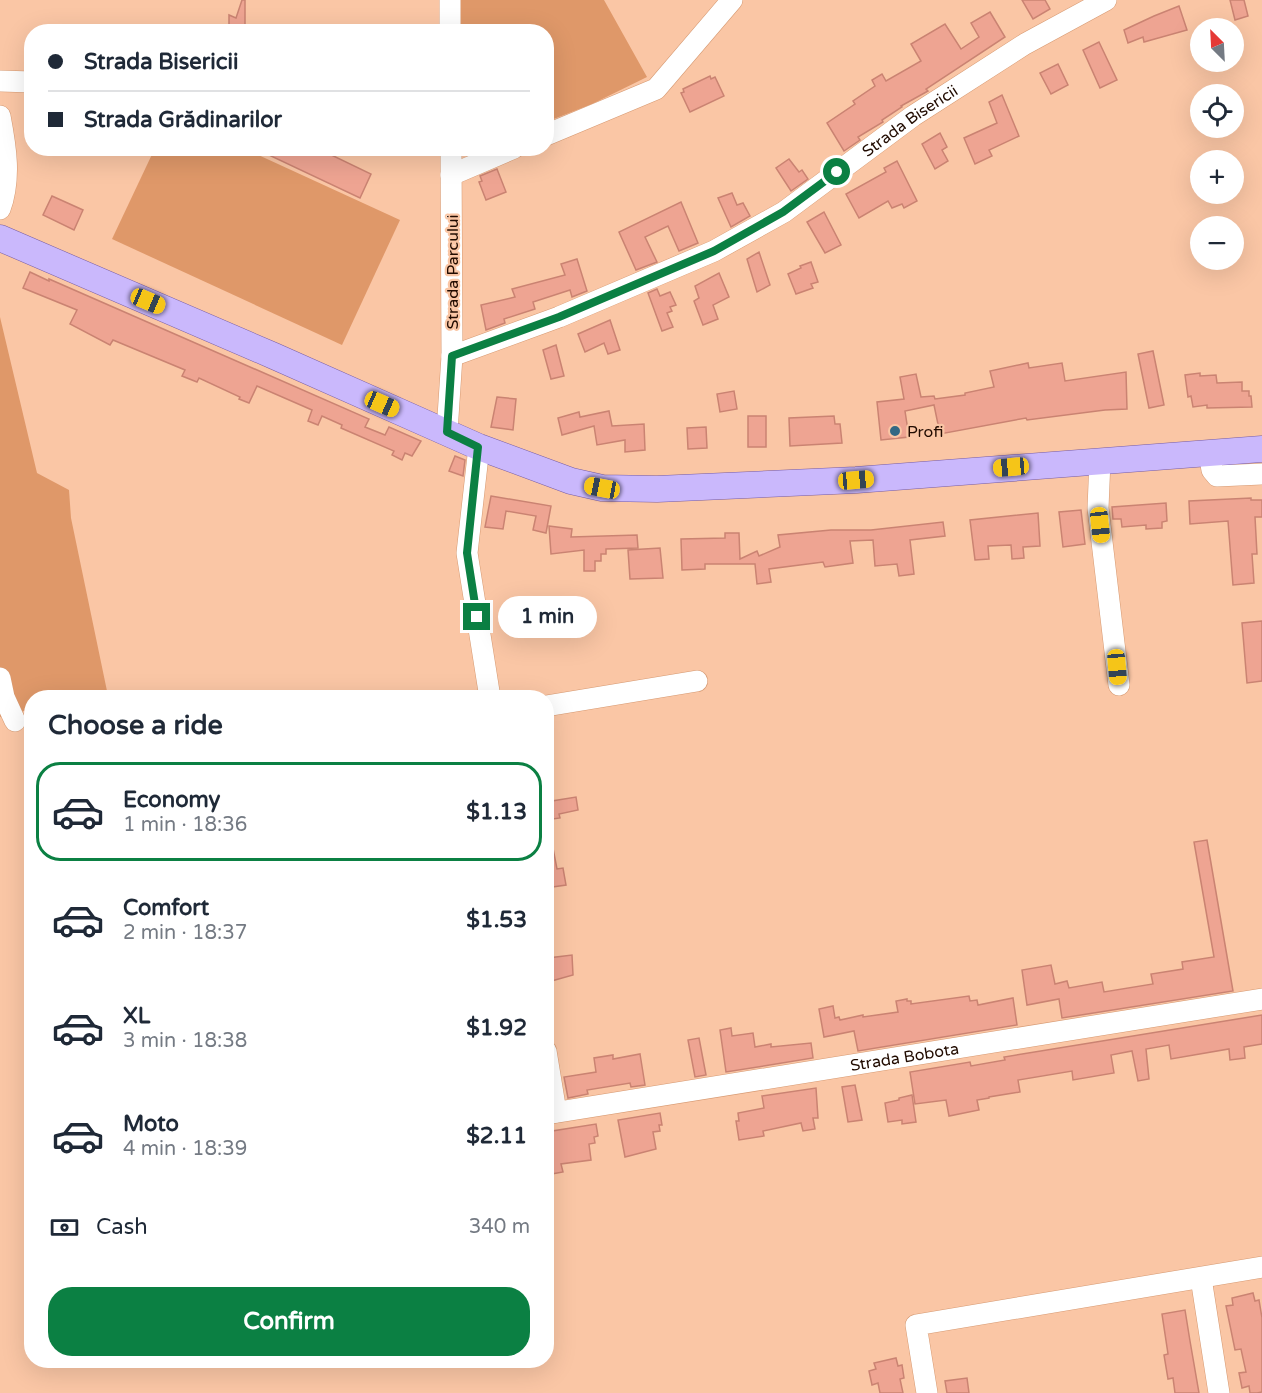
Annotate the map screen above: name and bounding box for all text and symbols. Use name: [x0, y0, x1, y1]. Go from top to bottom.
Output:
north arrow: [1190, 18, 1244, 72]
map controls: [1190, 18, 1244, 270]
text: Strada Bisericii: [84, 49, 238, 75]
street label: Strada Bisericii: [858, 81, 962, 162]
button: locate: [1190, 84, 1244, 138]
text: Strada Grădinarilor: [84, 107, 282, 133]
button: +: [1190, 150, 1244, 204]
route start: [823, 158, 850, 185]
street label: Strada Parcului: [443, 214, 463, 330]
button: −: [1190, 216, 1244, 270]
car: [128, 286, 168, 316]
car: [362, 388, 402, 420]
place label: Profi: [907, 422, 943, 442]
marker: Profi: [888, 424, 902, 438]
car: [992, 456, 1030, 478]
car: [837, 469, 875, 491]
car: [583, 476, 621, 500]
car: [1089, 506, 1111, 544]
callout: 1 min: [498, 596, 597, 638]
route end: [463, 603, 490, 630]
text: 1 min: [521, 605, 574, 629]
car: [1106, 648, 1128, 686]
text: Choose a ride: [48, 709, 223, 742]
icon: car: [51, 785, 105, 839]
text: Economy: [123, 787, 220, 813]
text: $1.13: [466, 799, 527, 825]
text: 1 min · 18:36: [123, 813, 247, 837]
icon: car: [51, 893, 105, 947]
text: Comfort: [123, 895, 209, 921]
text: $1.53: [466, 907, 527, 933]
text: 2 min · 18:37: [123, 921, 247, 945]
icon: car: [51, 1001, 105, 1055]
text: XL: [123, 1003, 150, 1029]
text: $1.92: [466, 1015, 527, 1041]
text: 3 min · 18:38: [123, 1029, 247, 1053]
street label: Strada Bobota: [849, 1039, 960, 1076]
icon: car: [51, 1109, 105, 1163]
text: Moto: [123, 1111, 179, 1137]
text: $2.11: [466, 1123, 527, 1149]
text: 4 min · 18:39: [123, 1137, 247, 1161]
icon: cash: [48, 1211, 81, 1244]
text: Cash: [96, 1214, 148, 1240]
text: 340 m: [469, 1215, 530, 1239]
button: Confirm: [48, 1287, 530, 1356]

